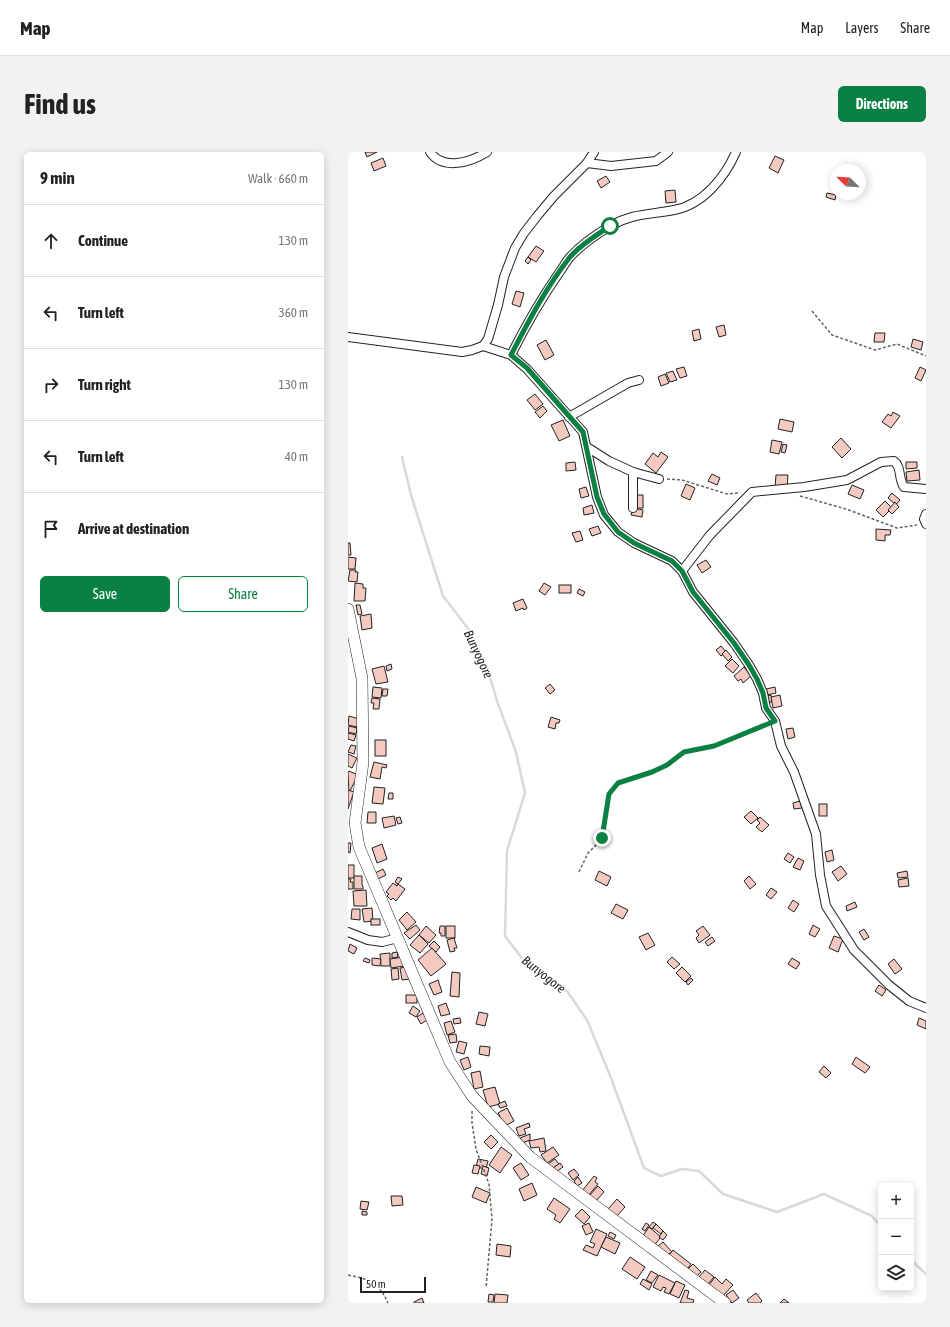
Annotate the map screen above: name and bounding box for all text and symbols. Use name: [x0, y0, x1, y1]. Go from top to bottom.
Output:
text: Map: [20, 17, 51, 39]
text: Map: [801, 20, 823, 36]
text: Layers: [845, 20, 878, 36]
text: Share: [900, 20, 930, 36]
button: Directions: [838, 86, 926, 122]
text: Find us: [24, 88, 96, 120]
north arrow: [830, 164, 866, 200]
text: 9 min: [40, 168, 75, 188]
text: Walk · 660 m: [248, 171, 308, 186]
route start: [601, 217, 619, 235]
icon: ahead: [40, 230, 62, 252]
text: Continue: [78, 232, 128, 249]
text: 130 m: [279, 233, 308, 248]
icon: left: [40, 302, 62, 324]
text: Turn left: [78, 304, 124, 321]
text: 360 m: [279, 305, 308, 320]
icon: right: [40, 374, 62, 396]
text: Turn right: [78, 376, 131, 393]
text: 130 m: [279, 377, 308, 392]
icon: left: [40, 446, 62, 468]
text: Turn left: [78, 448, 124, 465]
text: 40 m: [285, 449, 308, 464]
icon: arrive: [40, 518, 62, 540]
text: Arrive at destination: [78, 520, 189, 537]
button: Save: [40, 576, 170, 612]
button: Share: [178, 576, 308, 612]
water label: Bunyogore: [461, 628, 496, 681]
route end: [593, 829, 611, 847]
water label: Bunyogore: [519, 953, 569, 996]
map controls: [878, 1183, 914, 1291]
button: +: [878, 1183, 914, 1219]
button: −: [878, 1219, 914, 1255]
button: layers: [878, 1255, 914, 1291]
scale bar: [360, 1275, 426, 1294]
text: 50 m: [366, 1278, 386, 1290]

